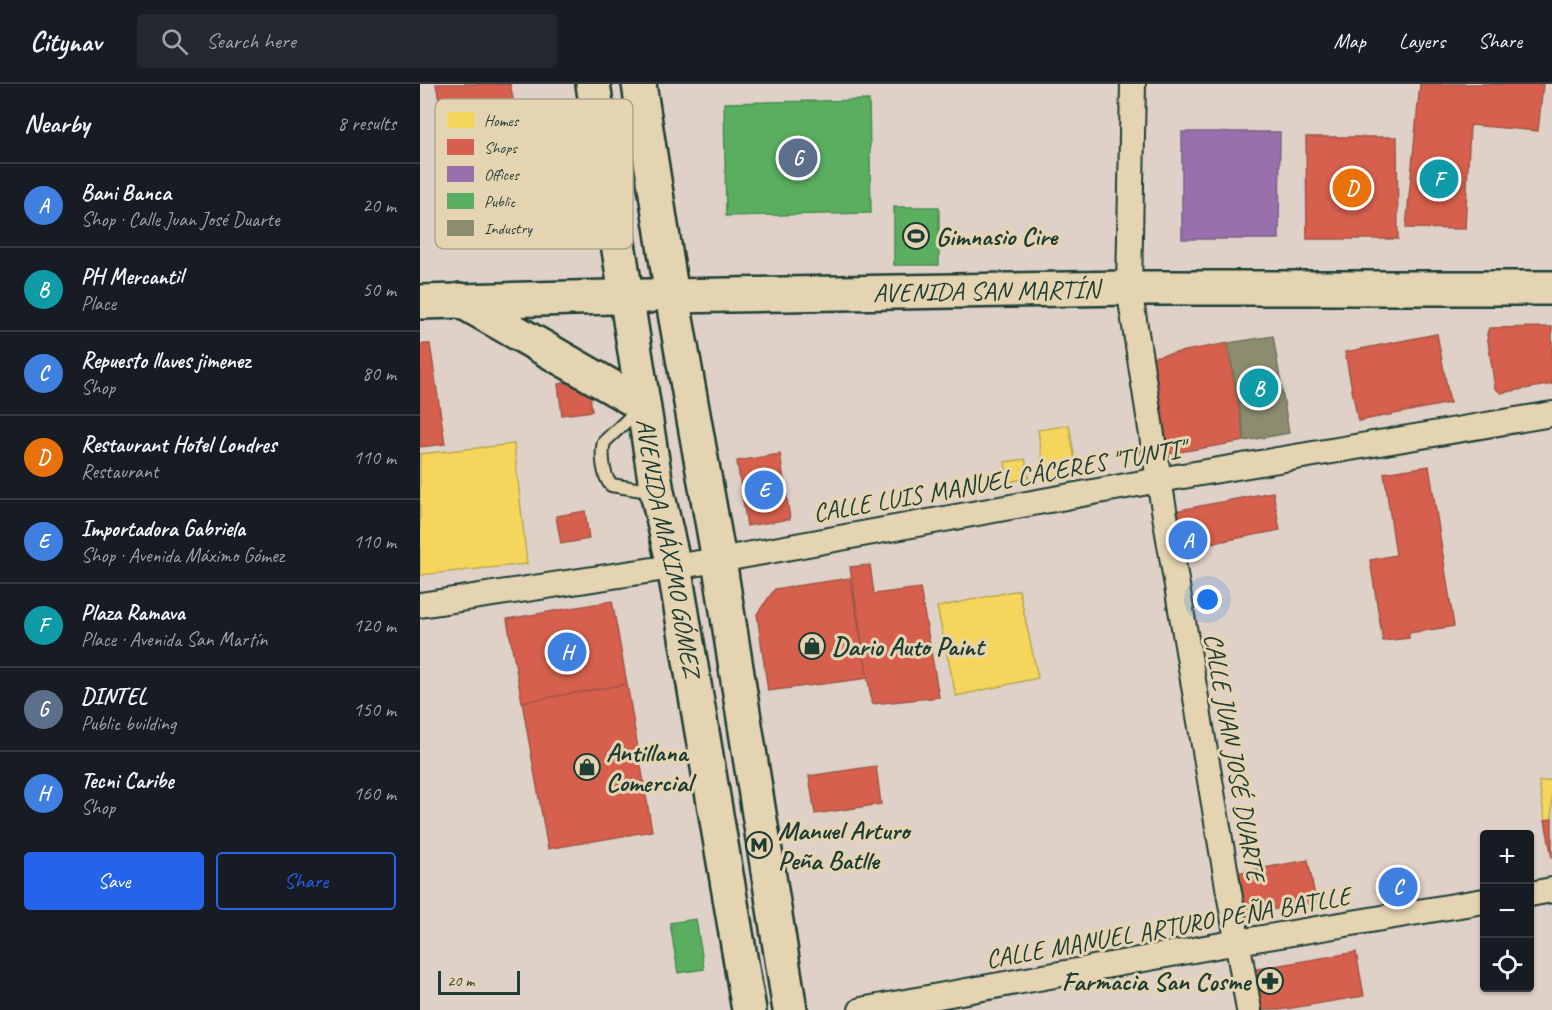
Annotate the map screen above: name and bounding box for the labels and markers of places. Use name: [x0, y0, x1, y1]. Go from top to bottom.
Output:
pin: G: [778, 136, 818, 181]
pin: F: [1420, 156, 1458, 202]
pin: D: [1332, 166, 1372, 210]
place label: Gimnasio Cire: [936, 220, 1059, 253]
sports icon: Gimnasio Cire: [901, 221, 931, 251]
pin: B: [1240, 366, 1278, 410]
pin: E: [744, 468, 784, 512]
pin: A: [1168, 518, 1208, 562]
pin: H: [548, 630, 586, 674]
place label: Dario Auto Paint: [832, 630, 986, 663]
shop icon: Dario Auto Paint: [797, 631, 827, 661]
place label: Antillana Comercial: [606, 736, 697, 799]
shop icon: Antillana Comercial: [572, 752, 602, 782]
place label: Manuel Arturo Peña Batlle: [778, 814, 912, 877]
metro station icon: Manuel Arturo Peña Batlle: [744, 830, 774, 860]
pin: C: [1378, 864, 1418, 910]
place label: Farmacia San Cosme: [1062, 965, 1252, 998]
pharmacy icon: Farmacia San Cosme: [1255, 966, 1285, 996]

